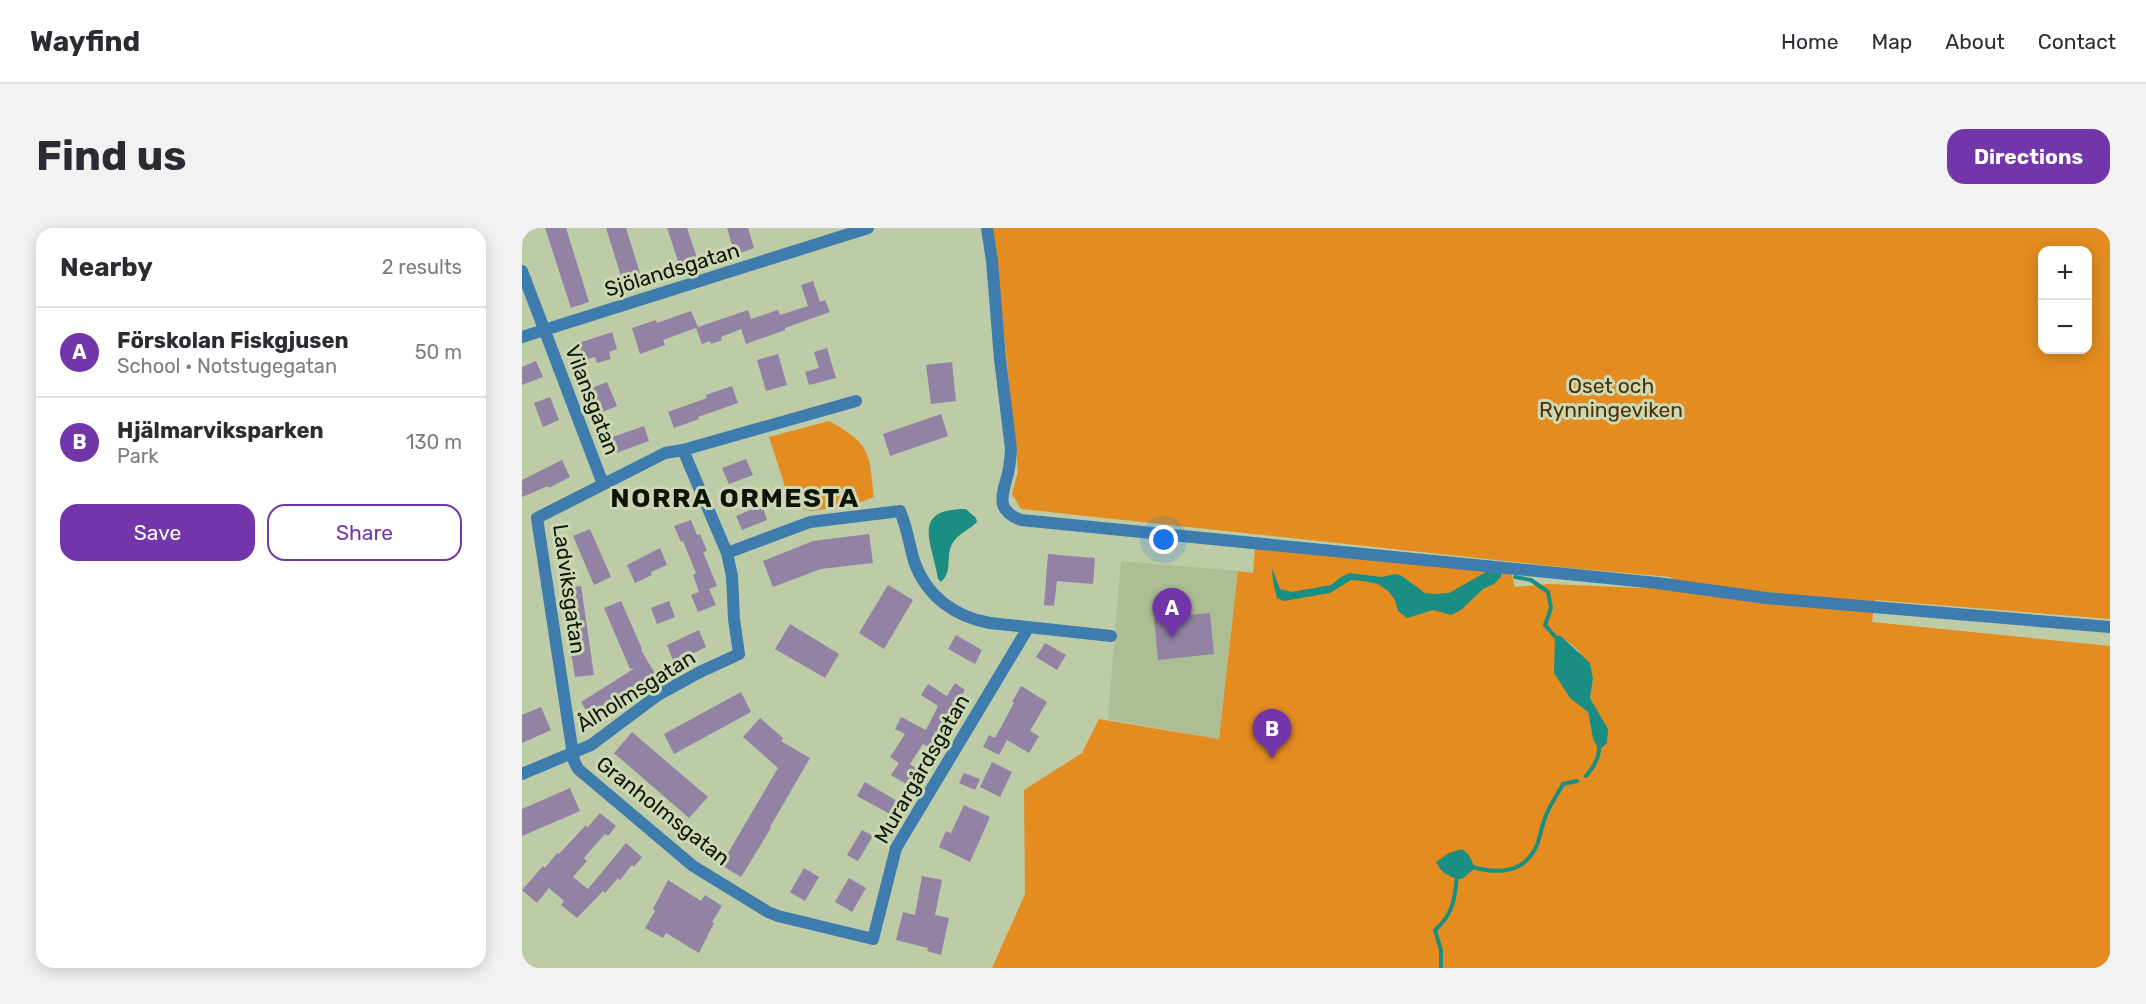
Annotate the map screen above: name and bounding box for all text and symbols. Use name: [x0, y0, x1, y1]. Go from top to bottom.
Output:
text: Wayfind: [30, 25, 140, 58]
text: Home: [1781, 29, 1838, 54]
text: Map: [1871, 29, 1912, 54]
text: About: [1945, 29, 2005, 54]
text: Contact: [2038, 29, 2116, 54]
button: Directions: [1947, 129, 2110, 184]
text: Find us: [36, 131, 187, 181]
street label: Sjölandsgatan: [601, 237, 742, 302]
map controls: [2038, 246, 2092, 354]
button: +: [2038, 246, 2092, 300]
text: Nearby: [60, 252, 153, 283]
text: 2 results: [382, 255, 462, 279]
button: −: [2038, 300, 2092, 354]
text: Förskolan Fiskgjusen: [117, 327, 349, 354]
text: A: [72, 340, 87, 364]
text: 50 m: [415, 340, 462, 364]
street label: Vilansgatan: [560, 341, 625, 458]
text: School · Notstugegatan: [117, 354, 337, 378]
park label: Oset och Rynningeviken: [1539, 373, 1683, 422]
text: Hjälmarviksparken: [117, 417, 324, 444]
text: B: [72, 430, 87, 454]
text: 130 m: [406, 430, 462, 454]
text: Park: [117, 444, 159, 468]
district label: NORRA ORMESTA: [610, 482, 860, 514]
button: Save: [60, 504, 255, 561]
button: Share: [267, 504, 462, 561]
street label: Ladviksgatan: [548, 523, 591, 655]
your location: [1149, 525, 1178, 554]
pin: A: [1152, 588, 1192, 638]
street label: Ålholmsgatan: [572, 644, 700, 737]
street label: Murargårdsgatan: [869, 690, 974, 848]
pin: B: [1252, 710, 1292, 759]
street label: Granholmsgatan: [592, 751, 735, 870]

